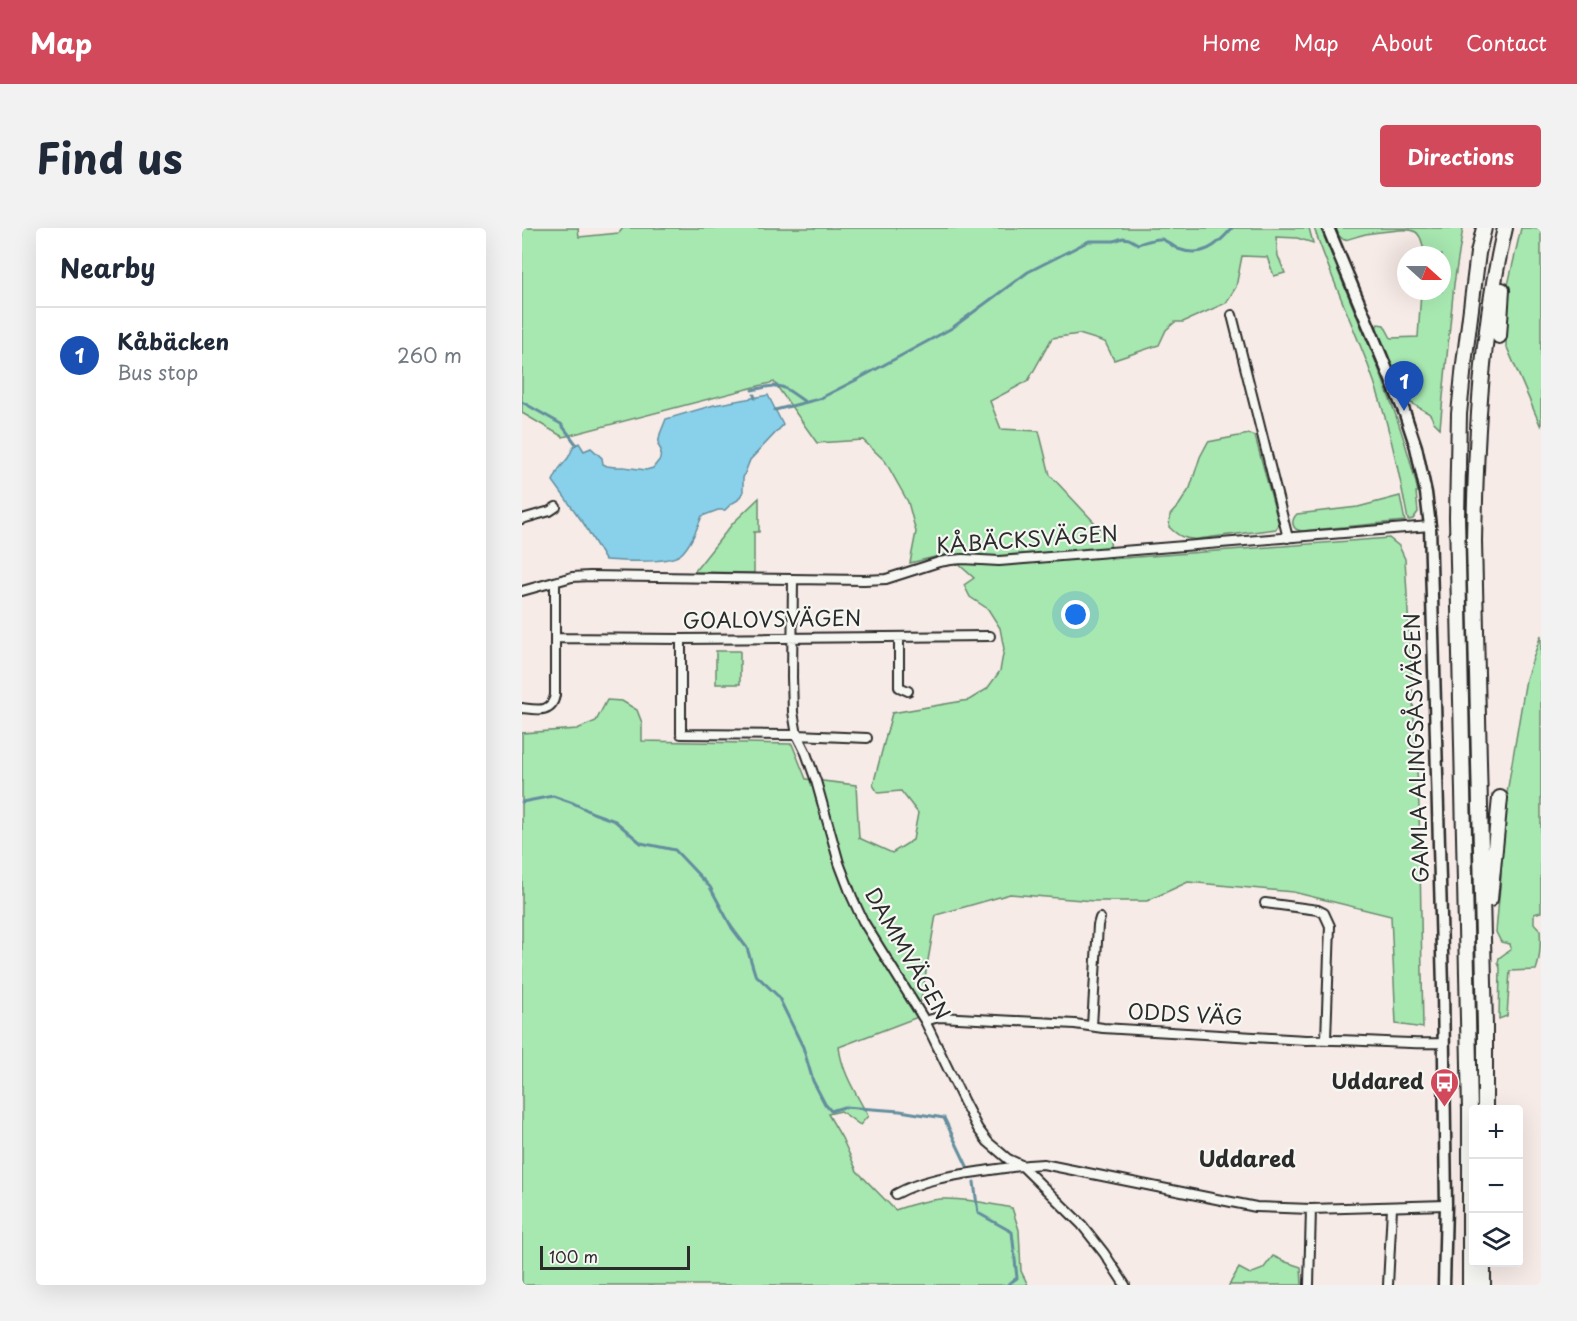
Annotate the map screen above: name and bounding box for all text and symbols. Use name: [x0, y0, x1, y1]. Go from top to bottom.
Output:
text: Map: [30, 21, 92, 64]
text: Home: [1202, 26, 1261, 58]
text: Map: [1294, 26, 1339, 58]
text: About: [1372, 26, 1433, 58]
text: Contact: [1466, 26, 1547, 58]
text: Find us: [36, 125, 183, 188]
button: Directions: [1380, 125, 1541, 187]
north arrow: [1397, 246, 1451, 300]
text: Nearby: [60, 248, 155, 287]
text: Kåbäcken: [117, 324, 229, 357]
text: 1: [75, 340, 84, 370]
text: 260 m: [397, 340, 462, 370]
text: Bus stop: [117, 357, 198, 387]
pin: 1: [1384, 362, 1424, 411]
street label: KÅBÄCKSVÄGEN: [935, 516, 1119, 560]
street label: GOALOVSVÄGEN: [682, 600, 862, 636]
your location: [1061, 600, 1090, 629]
street label: GAMLA ALINGSÅSVÄGEN: [1394, 613, 1436, 884]
street label: DAMMVÄGEN: [858, 881, 960, 1025]
street label: ODDS VÄG: [1127, 994, 1243, 1032]
place label: Uddared: [1331, 1064, 1424, 1096]
bus stop icon: Uddared: [1429, 1066, 1461, 1108]
map controls: [1469, 1105, 1523, 1267]
button: +: [1469, 1105, 1523, 1159]
district label: Uddared: [1198, 1141, 1296, 1174]
button: −: [1469, 1159, 1523, 1213]
button: layers: [1469, 1213, 1523, 1267]
scale bar: [540, 1243, 690, 1270]
text: 100 m: [549, 1244, 598, 1268]

